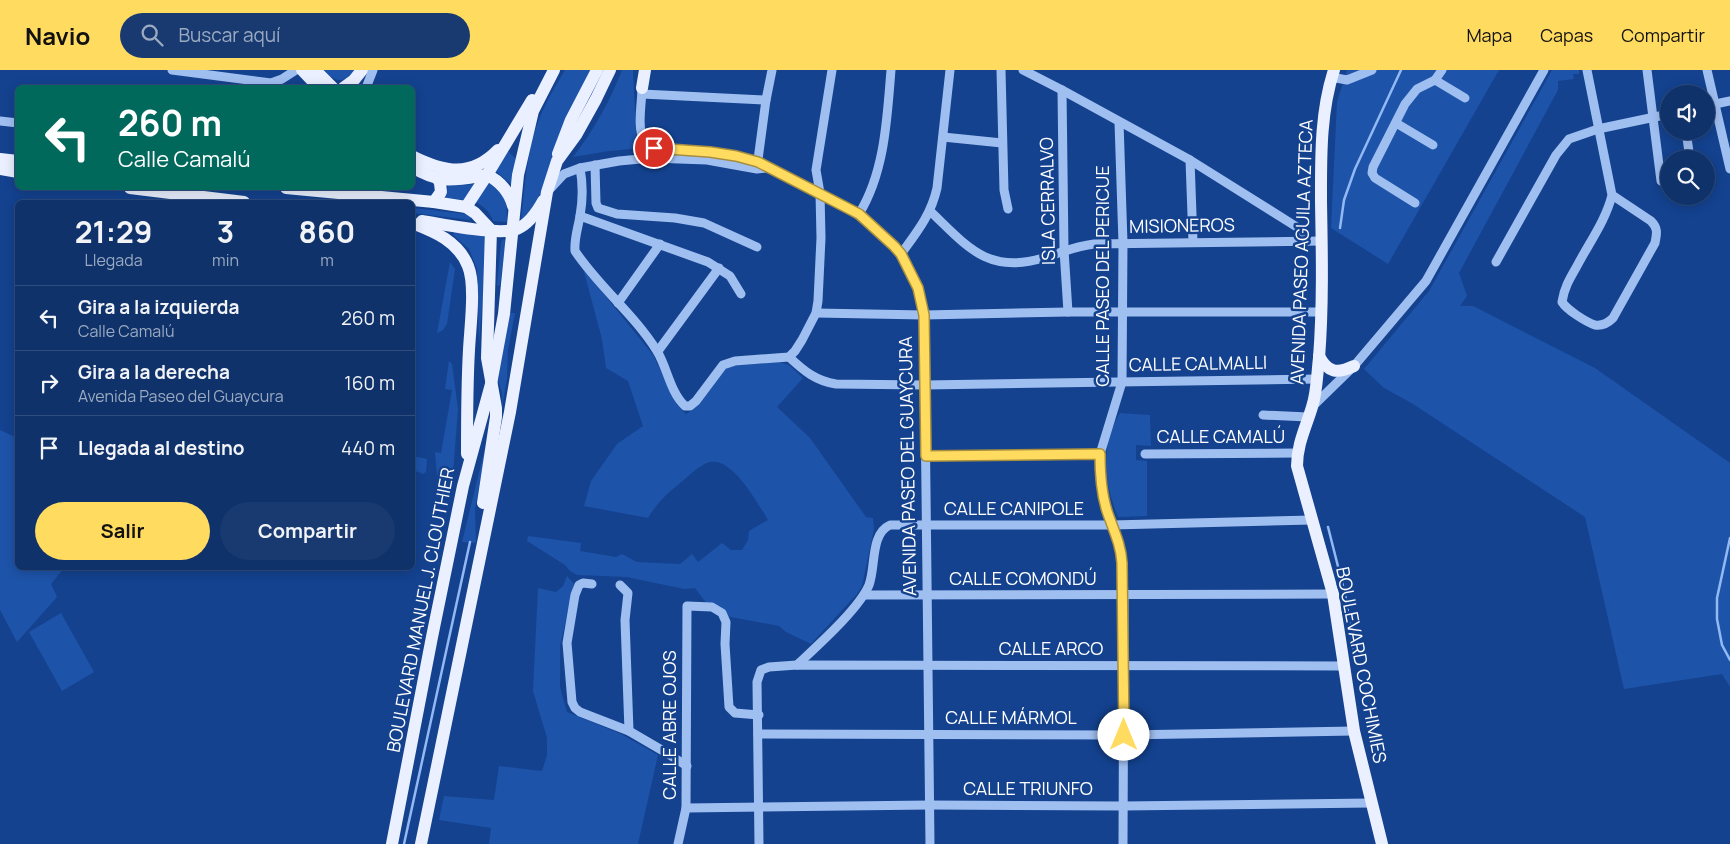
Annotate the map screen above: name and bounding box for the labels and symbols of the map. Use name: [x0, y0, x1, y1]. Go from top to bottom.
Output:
street label: AVENIDA PASEO AGUILA AZTECA: [1284, 118, 1318, 385]
pin: [633, 127, 675, 169]
street label: ISLA CERRALVO: [1034, 137, 1060, 265]
street label: CALLE PASEO DEL PERICUE: [1090, 165, 1114, 387]
street label: MISIONEROS: [1129, 212, 1235, 238]
street label: AVENIDA PASEO DEL GUAYCURA: [893, 335, 921, 596]
street label: CALLE CALMALLI: [1129, 350, 1267, 376]
street label: CALLE CAMALÚ: [1157, 424, 1285, 448]
street label: BOULEVARD MANUEL J. CLOUTHIER: [381, 465, 459, 754]
street label: CALLE CANIPOLE: [944, 496, 1084, 520]
street label: BOULEVARD COCHIMIES: [1331, 565, 1393, 765]
street label: CALLE COMONDÚ: [949, 566, 1097, 590]
street label: CALLE ARCO: [999, 636, 1103, 660]
street label: CALLE ABRE OJOS: [657, 650, 681, 800]
street label: CALLE MÁRMOL: [945, 705, 1077, 729]
position arrow: [1097, 708, 1149, 760]
street label: CALLE TRIUNFO: [963, 776, 1093, 800]

